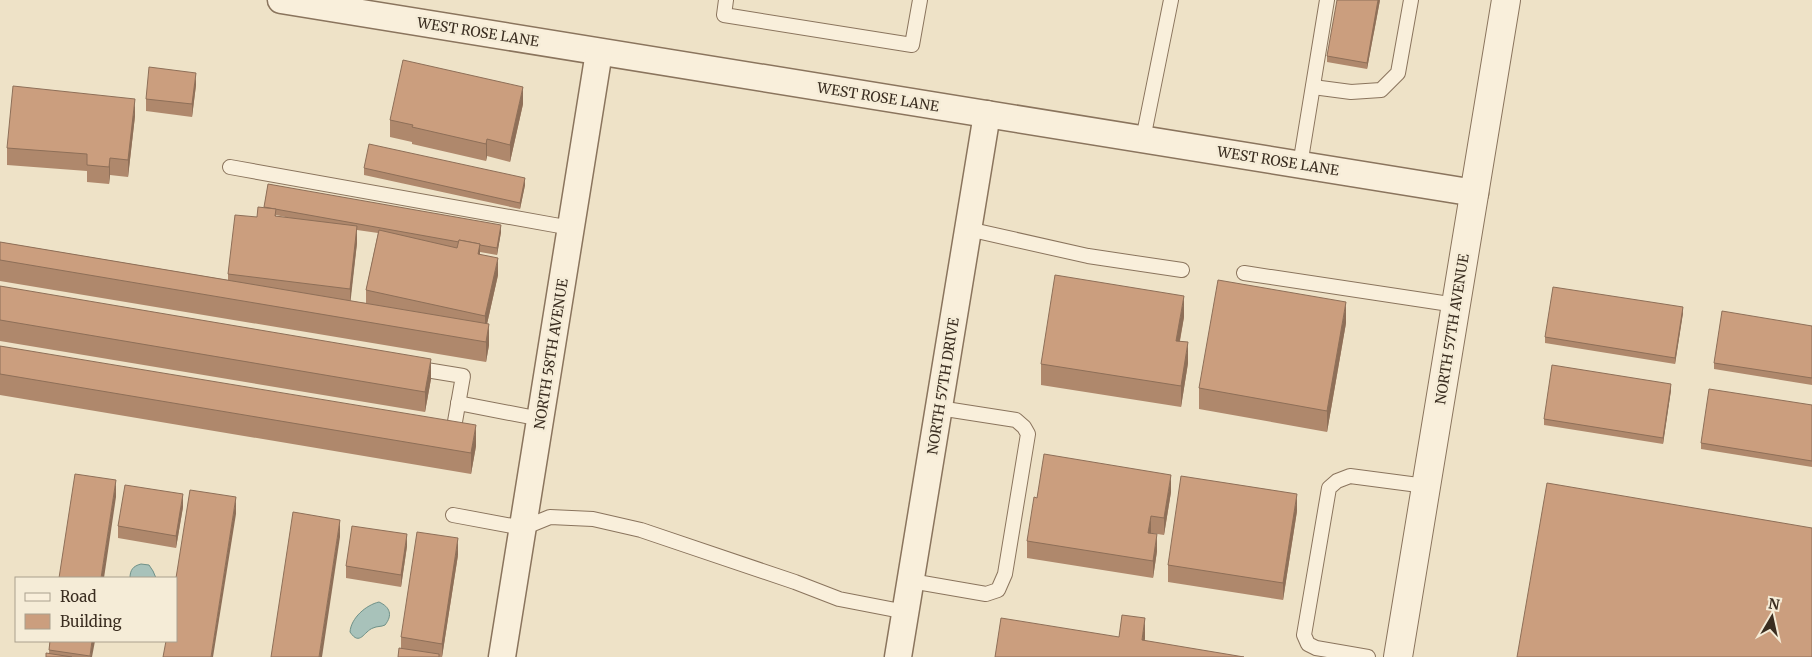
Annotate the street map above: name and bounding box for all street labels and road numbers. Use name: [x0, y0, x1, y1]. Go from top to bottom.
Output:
street label: WEST ROSE LANE: [415, 13, 540, 51]
street label: WEST ROSE LANE: [815, 78, 940, 116]
street label: WEST ROSE LANE: [1215, 142, 1340, 180]
street label: NORTH 57TH AVENUE: [1431, 252, 1473, 406]
street label: NORTH 58TH AVENUE: [530, 277, 572, 431]
street label: NORTH 57TH DRIVE: [923, 316, 963, 456]

